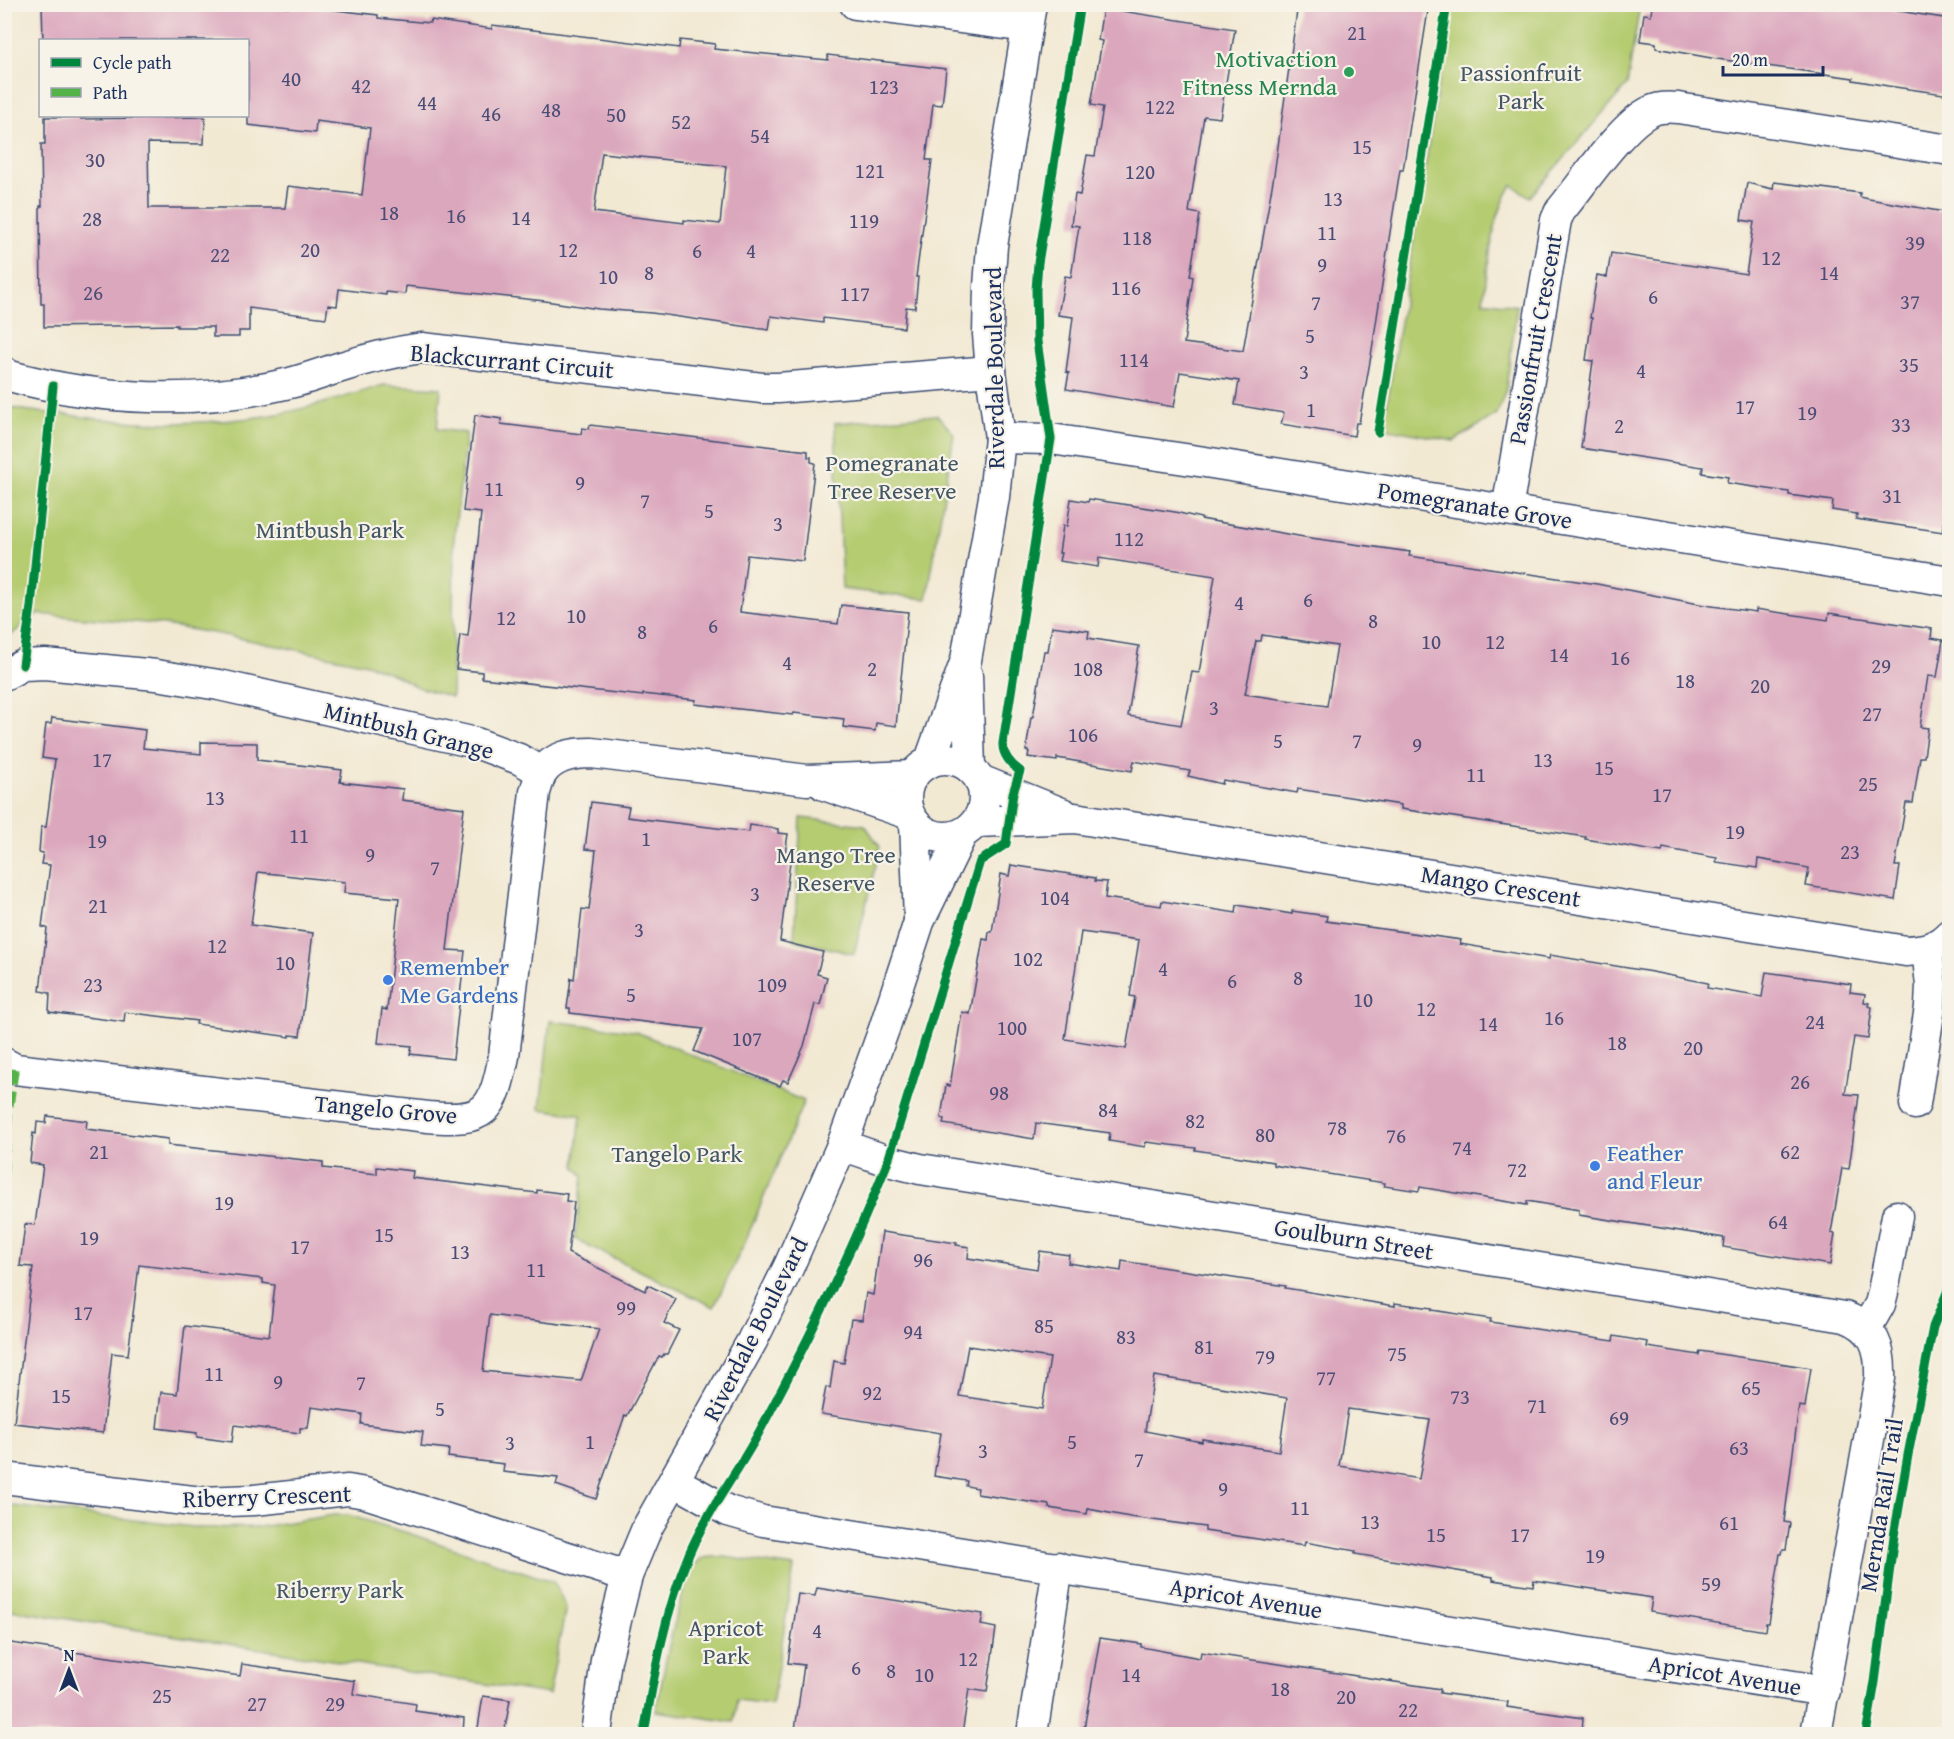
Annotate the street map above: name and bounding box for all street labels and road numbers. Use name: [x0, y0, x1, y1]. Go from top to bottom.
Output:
street label: Passionfruit Crescent: [1499, 230, 1571, 447]
street label: Riverdale Boulevard: [975, 266, 1013, 469]
street label: Blackcurrant Circuit: [409, 335, 616, 387]
street label: Pomegranate Grove: [1375, 472, 1575, 538]
street label: Mintbush Grange: [320, 692, 498, 768]
street label: Mango Crescent: [1419, 856, 1584, 916]
street label: Tangelo Grove: [313, 1085, 459, 1133]
street label: Goulburn Street: [1272, 1209, 1437, 1269]
street label: Riverdale Boulevard: [693, 1231, 817, 1427]
street label: Mernda Rail Trail: [1850, 1415, 1912, 1594]
street label: Riberry Crescent: [182, 1476, 352, 1516]
street label: Apricot Avenue: [1167, 1569, 1325, 1627]
street label: Apricot Avenue: [1646, 1646, 1804, 1704]

